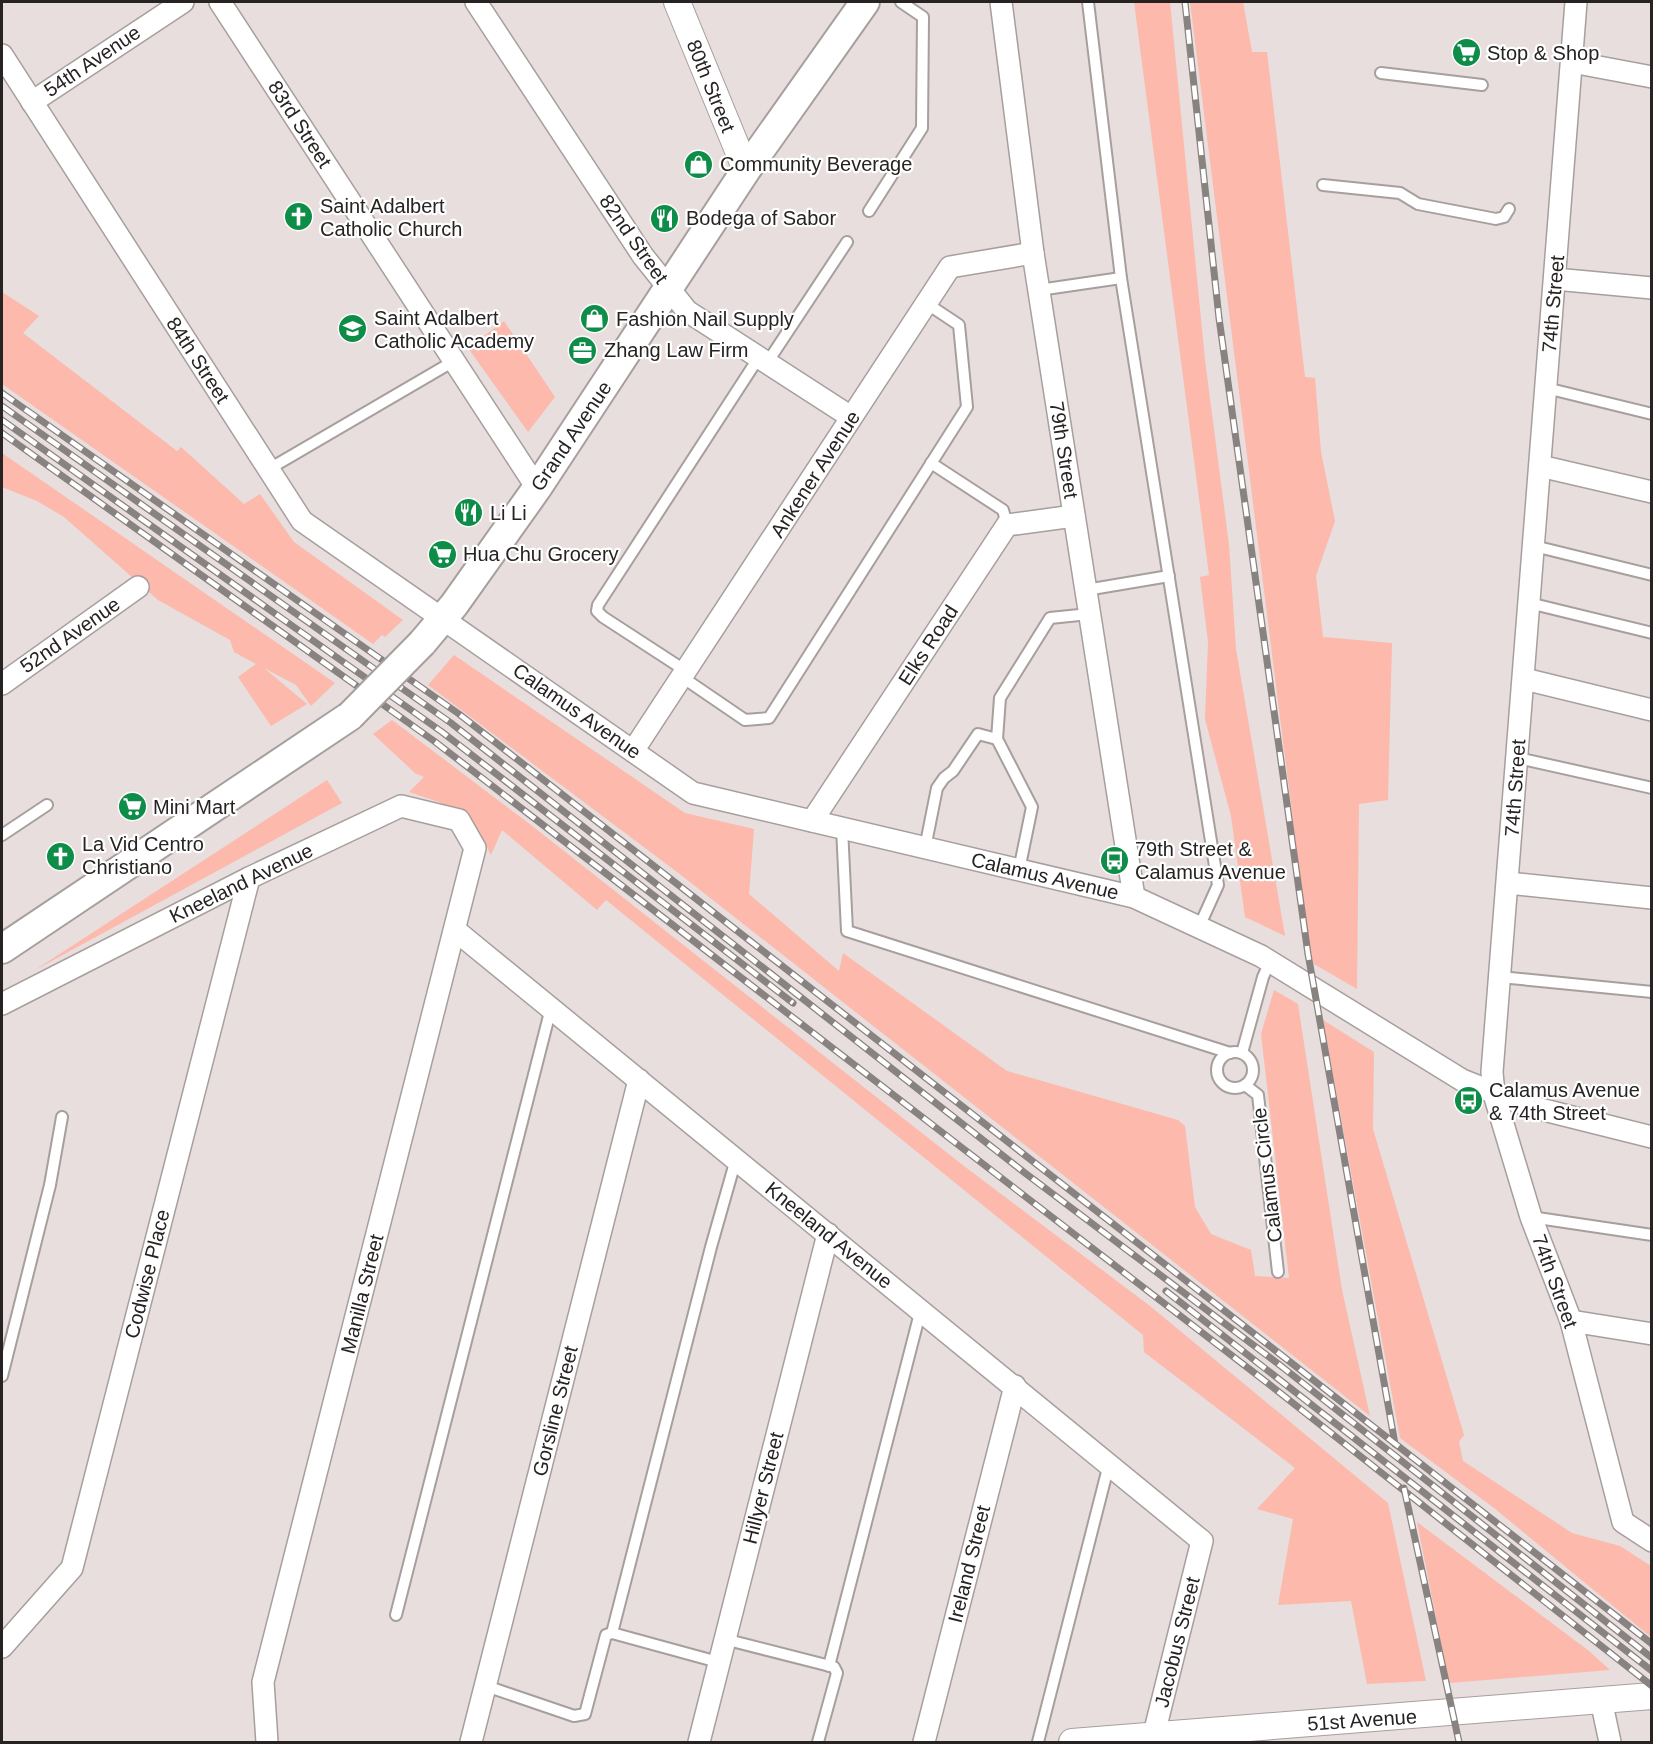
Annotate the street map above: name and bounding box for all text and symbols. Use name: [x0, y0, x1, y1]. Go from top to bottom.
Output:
street label: 54th Avenue: [40, 21, 144, 101]
street label: 80th Street: [682, 37, 740, 136]
supermarket icon: Stop & Shop: [1450, 37, 1482, 69]
place label: Stop & Shop: [1487, 42, 1599, 64]
street label: 83rd Street: [264, 77, 336, 172]
shop icon: Community Beverage: [683, 148, 715, 180]
place label: Community Beverage: [720, 153, 912, 175]
street label: 82nd Street: [595, 190, 673, 288]
place label: Saint Adalbert Catholic Church: [320, 195, 462, 240]
church icon: Saint Adalbert Catholic Church: [283, 201, 315, 233]
restaurant icon: Bodega of Sabor: [649, 202, 681, 234]
place label: Bodega of Sabor: [686, 207, 836, 229]
street label: 74th Street: [1538, 254, 1568, 354]
shop icon: Fashion Nail Supply: [579, 303, 611, 335]
place label: Saint Adalbert Catholic Academy: [374, 307, 534, 352]
place label: Fashion Nail Supply: [616, 308, 794, 330]
street label: 84th Street: [162, 313, 234, 407]
school or university icon: Saint Adalbert Catholic Academy: [337, 313, 369, 345]
office icon: Zhang Law Firm: [567, 334, 599, 366]
place label: Zhang Law Firm: [604, 339, 749, 361]
street label: Grand Avenue: [526, 377, 616, 495]
street label: 79th Street: [1045, 400, 1083, 500]
street label: Ankener Avenue: [766, 407, 864, 541]
restaurant icon: Li Li: [453, 497, 485, 529]
place label: Li Li: [490, 502, 527, 524]
supermarket icon: Hua Chu Grocery: [426, 538, 458, 570]
place label: Hua Chu Grocery: [463, 543, 619, 565]
street label: 52nd Avenue: [16, 593, 124, 677]
street label: Elks Road: [894, 601, 962, 689]
street label: Calamus Avenue: [509, 659, 645, 763]
street label: 74th Street: [1501, 738, 1529, 838]
supermarket icon: Mini Mart: [116, 791, 148, 823]
place label: Mini Mart: [153, 796, 236, 818]
place label: La Vid Centro Christiano: [82, 833, 204, 878]
place label: 79th Street & Calamus Avenue: [1135, 838, 1286, 883]
street label: Kneeland Avenue: [166, 839, 316, 927]
church icon: La Vid Centro Christiano: [45, 840, 77, 872]
bus stop icon: 79th Street & Calamus Avenue: [1098, 844, 1130, 876]
street label: Calamus Avenue: [969, 848, 1121, 904]
place label: Calamus Avenue & 74th Street: [1489, 1079, 1640, 1124]
bus stop icon: Calamus Avenue & 74th Street: [1452, 1085, 1484, 1117]
street label: Calamus Circle: [1248, 1106, 1286, 1244]
street label: Kneeland Avenue: [761, 1177, 897, 1293]
street label: Codwise Place: [120, 1207, 174, 1341]
street label: 74th Street: [1528, 1231, 1582, 1331]
street label: Manilla Street: [337, 1232, 388, 1356]
street label: Gorsline Street: [528, 1343, 582, 1478]
street label: Hillyer Street: [738, 1429, 788, 1546]
street label: Ireland Street: [944, 1503, 994, 1625]
street label: Jacobus Street: [1150, 1574, 1204, 1709]
street label: 51st Avenue: [1306, 1705, 1418, 1735]

